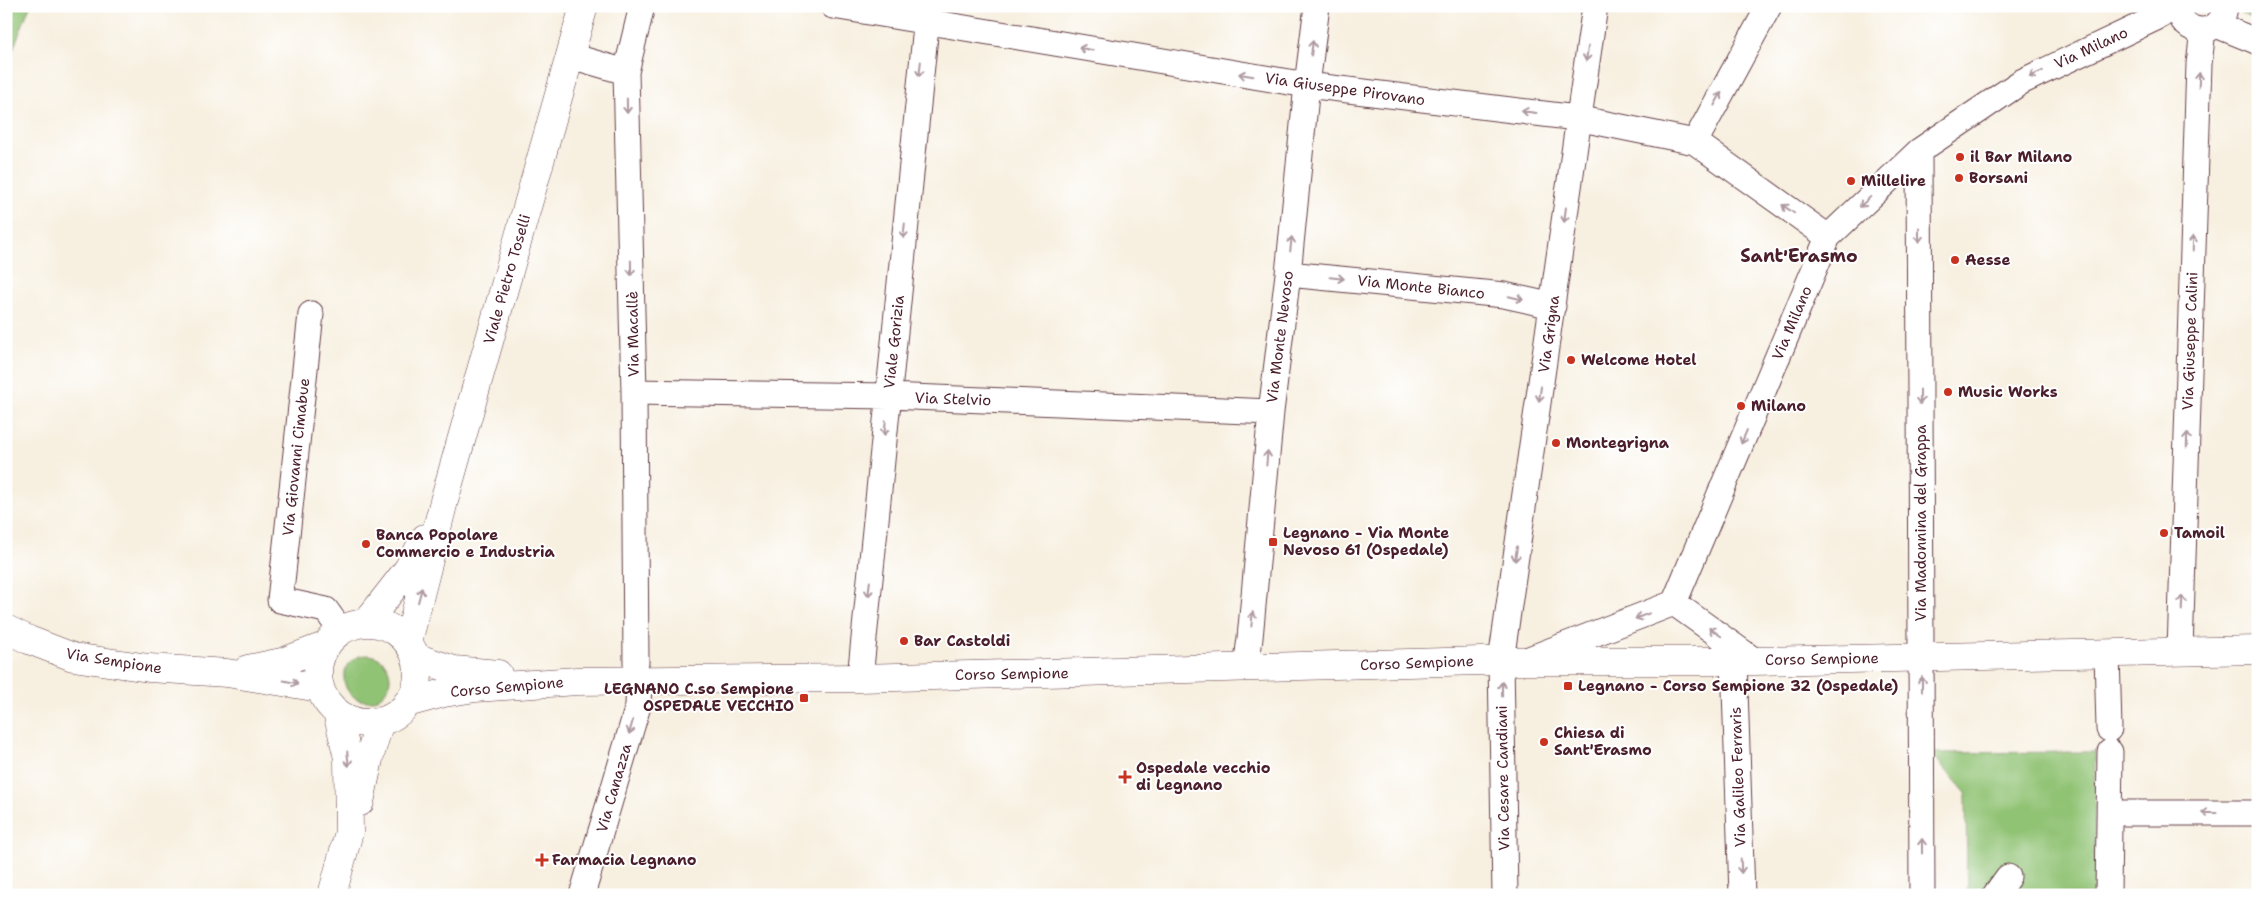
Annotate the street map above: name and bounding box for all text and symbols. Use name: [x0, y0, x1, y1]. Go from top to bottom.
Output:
street label: Via Milano: [2051, 22, 2131, 74]
one-way arrow: [1307, 40, 1317, 56]
one-way arrow: [1078, 43, 1094, 53]
one-way arrow: [1582, 46, 1592, 62]
one-way arrow: [915, 61, 925, 77]
street label: Via Giuseppe Pirovano: [1264, 68, 1426, 110]
one-way arrow: [2029, 69, 2044, 79]
one-way arrow: [1239, 70, 1255, 80]
one-way arrow: [2194, 73, 2203, 89]
one-way arrow: [1713, 92, 1723, 107]
one-way arrow: [623, 97, 632, 113]
one-way arrow: [1521, 107, 1537, 117]
place label: il Bar Milano: [1970, 147, 2073, 167]
marker: il Bar Milano: [1954, 151, 1966, 163]
place label: Borsani: [1969, 168, 2028, 188]
place label: Millelire: [1861, 171, 1926, 191]
marker: Borsani: [1953, 172, 1965, 184]
marker: Millelire: [1845, 175, 1857, 187]
one-way arrow: [1859, 196, 1871, 208]
one-way arrow: [1781, 204, 1795, 214]
one-way arrow: [1560, 207, 1570, 223]
street label: Viale Pietro Toselli: [479, 212, 535, 346]
one-way arrow: [900, 223, 909, 239]
one-way arrow: [1914, 226, 1924, 243]
one-way arrow: [2189, 235, 2198, 251]
one-way arrow: [1287, 236, 1296, 252]
district label: Sant'Erasmo: [1740, 244, 1858, 268]
place label: Aesse: [1965, 250, 2010, 270]
marker: Aesse: [1949, 254, 1961, 266]
one-way arrow: [626, 260, 636, 276]
street label: Via Monte Nevoso: [1262, 270, 1298, 404]
street label: Via Monte Bianco: [1356, 270, 1486, 304]
street label: Via Giuseppe Calini: [2178, 271, 2202, 411]
one-way arrow: [1329, 274, 1345, 283]
street label: Via Milano: [1767, 283, 1817, 363]
street label: Via Macallè: [622, 291, 644, 377]
street label: Via Grigna: [1534, 293, 1564, 374]
street label: Viale Gorizia: [879, 294, 909, 390]
one-way arrow: [1507, 294, 1523, 303]
place label: Welcome Hotel: [1581, 350, 1697, 370]
marker: Welcome Hotel: [1565, 354, 1577, 366]
street label: Via Giovanni Cimabue: [278, 377, 314, 537]
place label: Music Works: [1958, 382, 2058, 402]
one-way arrow: [1535, 385, 1545, 401]
marker: Music Works: [1942, 386, 1954, 398]
street label: Via Stelvio: [914, 388, 992, 410]
one-way arrow: [1915, 389, 1925, 405]
place label: Milano: [1751, 396, 1806, 416]
marker: Milano: [1735, 400, 1747, 412]
one-way arrow: [880, 419, 890, 435]
street label: Via Madonnina del Grappa: [1911, 424, 1931, 621]
one-way arrow: [1739, 429, 1748, 444]
one-way arrow: [2182, 432, 2192, 448]
place label: Montegrigna: [1566, 433, 1670, 453]
marker: Montegrigna: [1550, 437, 1562, 449]
one-way arrow: [1262, 450, 1271, 466]
place label: Legnano - Via Monte Nevoso 61 (Ospedale): [1283, 523, 1449, 560]
place label: Tamoil: [2174, 523, 2225, 543]
place label: Banca Popolare Commercio e Industria: [376, 525, 556, 562]
marker: Tamoil: [2158, 527, 2170, 539]
marker: Legnano - Via Monte Nevoso 61 (Ospedale): [1267, 536, 1279, 548]
marker: Banca Popolare Commercio e Industria: [360, 538, 372, 550]
one-way arrow: [1511, 546, 1521, 562]
one-way arrow: [864, 581, 874, 597]
one-way arrow: [416, 587, 425, 603]
one-way arrow: [2177, 595, 2186, 611]
one-way arrow: [1635, 611, 1650, 621]
one-way arrow: [1247, 612, 1257, 628]
one-way arrow: [1709, 627, 1723, 638]
place label: Bar Castoldi: [914, 631, 1010, 651]
marker: Bar Castoldi: [898, 635, 910, 647]
street label: Via Sempione: [65, 644, 163, 678]
street label: Corso Sempione: [1765, 648, 1879, 670]
street label: Corso Sempione: [1360, 651, 1474, 675]
street label: Corso Sempione: [955, 663, 1069, 685]
street label: Corso Sempione: [449, 672, 565, 702]
place label: Legnano - Corso Sempione 32 (Ospedale): [1578, 676, 1898, 696]
one-way arrow: [1917, 676, 1927, 692]
one-way arrow: [283, 678, 299, 688]
place label: LEGNANO C.so Sempione OSPEDALE VECCHIO: [604, 679, 794, 716]
marker: Legnano - Corso Sempione 32 (Ospedale): [1562, 680, 1574, 692]
one-way arrow: [1497, 681, 1507, 697]
marker: LEGNANO C.so Sempione OSPEDALE VECCHIO: [798, 692, 810, 704]
street label: Via Cesare Candiani: [1492, 705, 1514, 851]
street label: Via Galileo Ferraris: [1726, 706, 1750, 848]
one-way arrow: [626, 719, 636, 735]
place label: Chiesa di Sant'Erasmo: [1554, 723, 1652, 760]
marker: Chiesa di Sant'Erasmo: [1538, 736, 1550, 748]
street label: Via Canazza: [592, 740, 636, 835]
one-way arrow: [343, 751, 353, 767]
place label: Ospedale vecchio di Legnano: [1136, 758, 1271, 795]
marker: Ospedale vecchio di Legnano: [1118, 770, 1132, 784]
one-way arrow: [2201, 808, 2218, 818]
one-way arrow: [1917, 838, 1927, 854]
place label: Farmacia Legnano: [552, 850, 697, 870]
marker: Farmacia Legnano: [536, 854, 548, 866]
one-way arrow: [1737, 858, 1746, 874]

